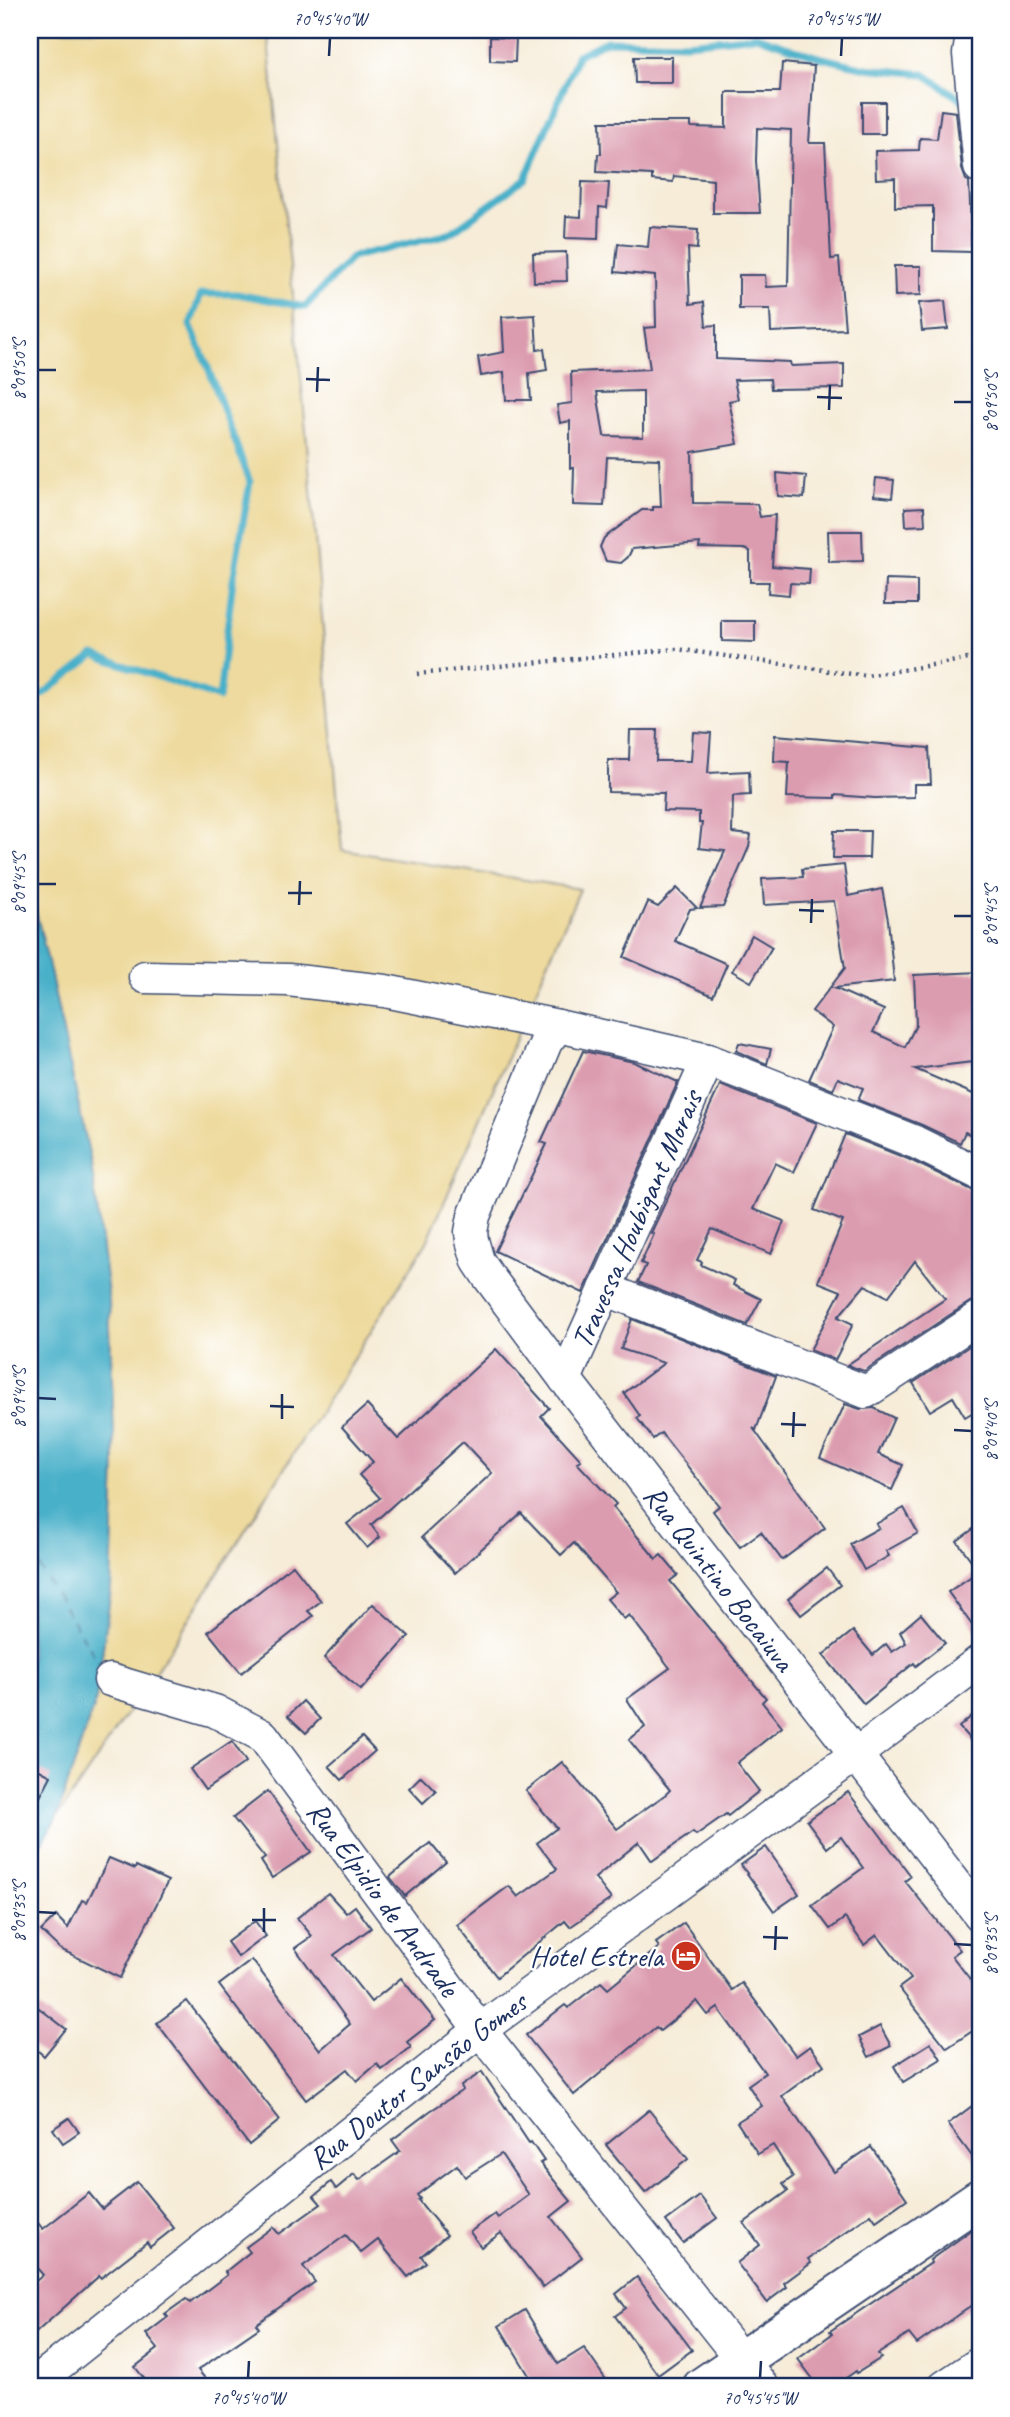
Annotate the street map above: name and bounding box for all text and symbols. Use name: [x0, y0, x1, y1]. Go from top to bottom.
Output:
text: 70°45'40"W: [293, 8, 370, 30]
text: 70°45'45"W: [805, 8, 882, 30]
text: 8°09'50"S: [8, 336, 30, 400]
text: 8°09'50"S: [980, 368, 1002, 432]
text: 8°09'45"S: [8, 850, 30, 914]
text: 8°09'45"S: [980, 882, 1002, 946]
street label: Travessa Houbigant Morais: [562, 1082, 712, 1354]
text: 8°09'40"S: [8, 1364, 30, 1428]
text: 8°09'40"S: [980, 1397, 1002, 1461]
street label: Rua Quintino Bocaiuva: [635, 1478, 804, 1680]
street label: Rua Elpidio de Andrade: [299, 1794, 469, 2006]
text: 8°09'35"S: [8, 1878, 30, 1942]
text: 8°09'35"S: [980, 1911, 1002, 1975]
place label: Hotel Estrela: [530, 1937, 665, 1975]
hotel icon: Hotel Estrela: [669, 1939, 703, 1973]
street label: Rua Doutor Sansão Gomes: [301, 1982, 536, 2178]
text: 70°45'40"W: [211, 2387, 288, 2409]
text: 70°45'45"W: [723, 2387, 800, 2409]

